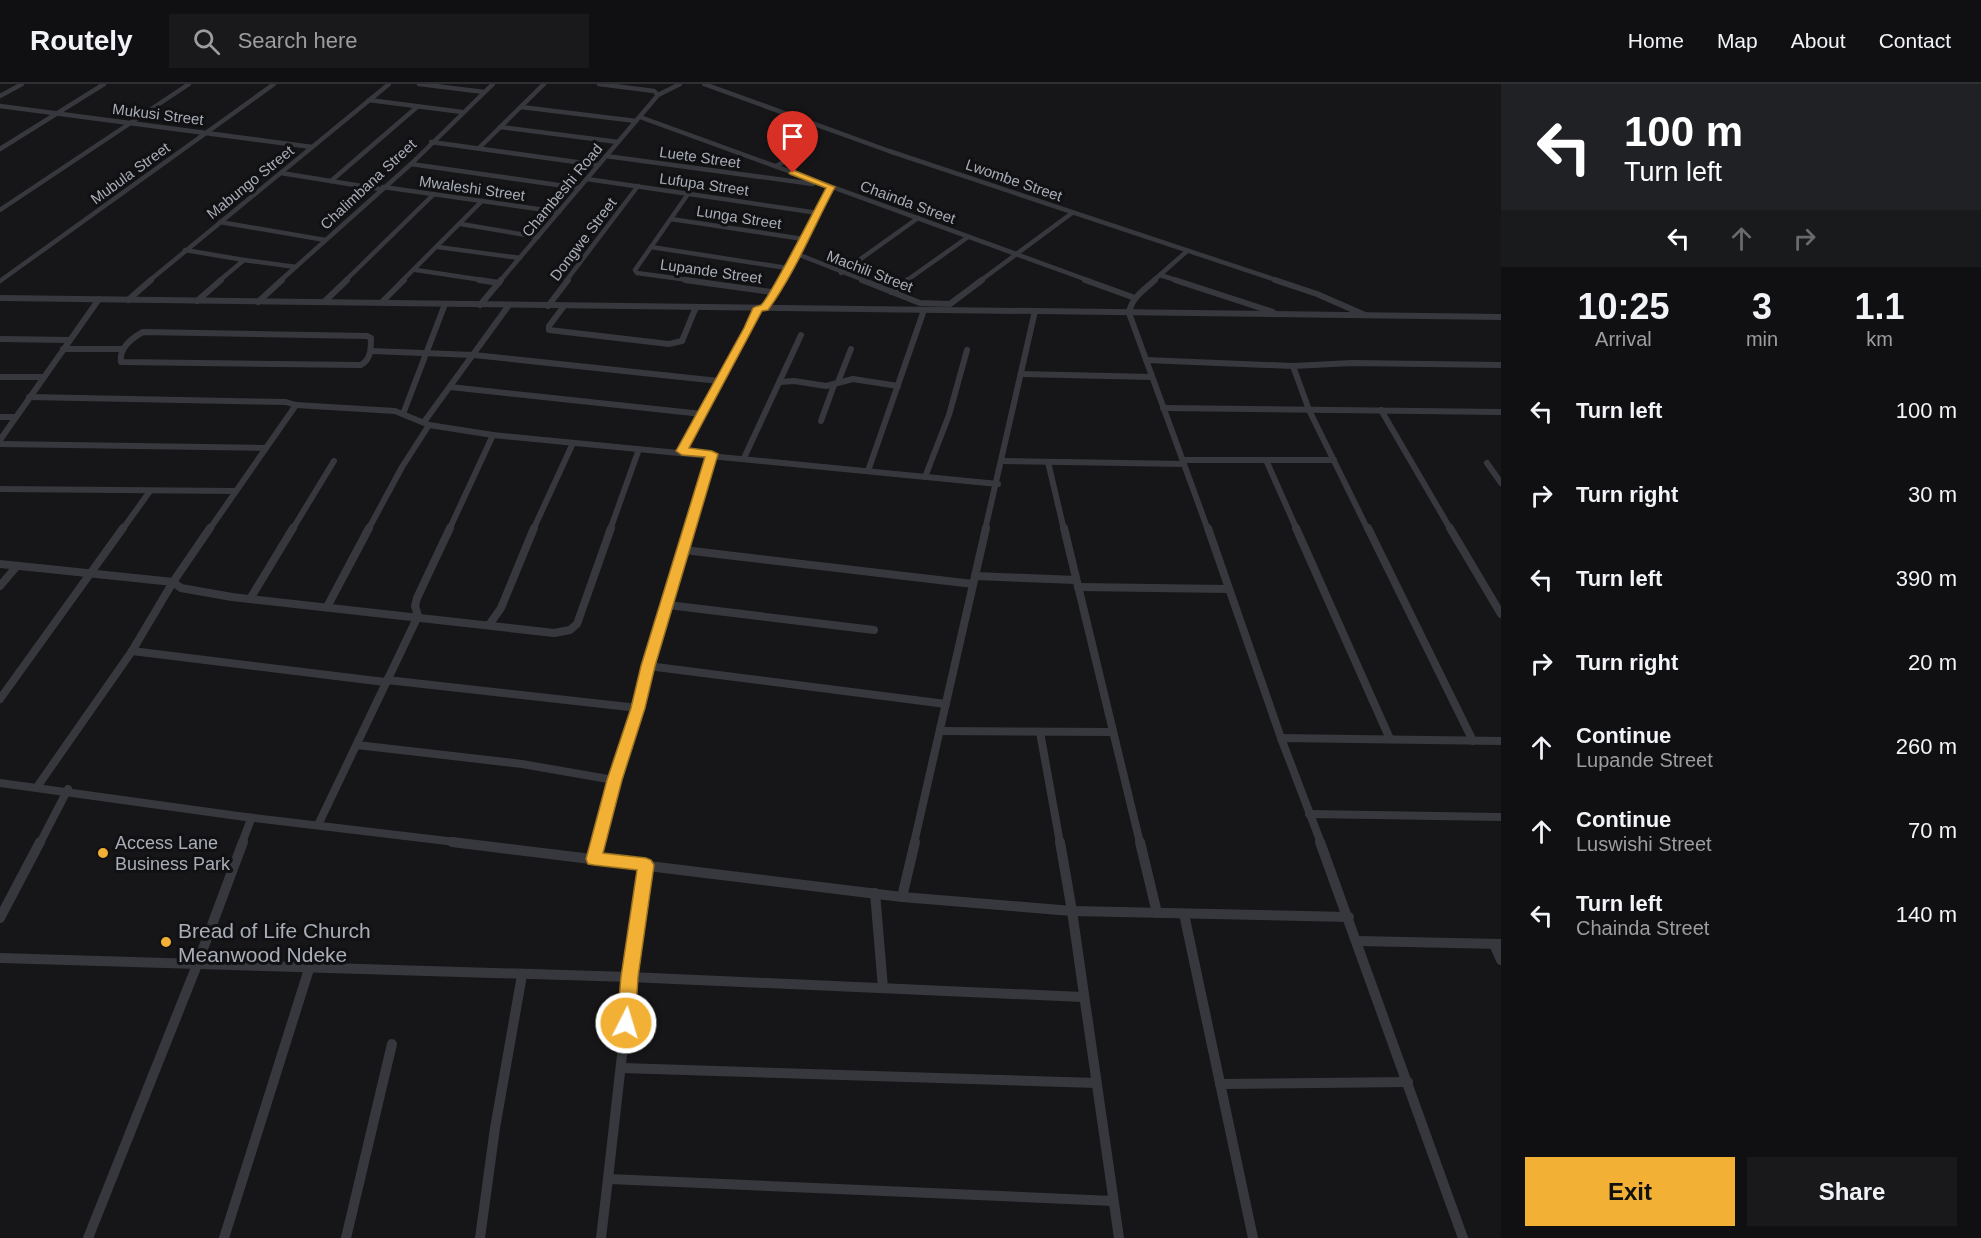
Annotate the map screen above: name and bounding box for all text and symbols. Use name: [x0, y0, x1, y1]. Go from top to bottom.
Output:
search box: [169, 14, 589, 68]
text: Routely: [30, 25, 133, 56]
icon: search: [190, 25, 223, 58]
text: Search here: [238, 28, 358, 53]
text: Home: [1628, 29, 1684, 52]
text: Map: [1717, 29, 1758, 52]
text: About: [1791, 29, 1846, 52]
text: Contact: [1879, 29, 1951, 52]
street label: Mukusi Street: [111, 100, 205, 128]
icon: left: [1525, 108, 1603, 186]
text: 100 m: [1624, 108, 1743, 155]
pin: [767, 111, 818, 173]
icon: arrive: [776, 120, 809, 153]
street label: Chalimbana Street: [317, 135, 420, 233]
street label: Mubula Street: [87, 138, 173, 207]
street label: Chambeshi Road: [518, 140, 606, 240]
street label: Mabungo Street: [203, 141, 297, 222]
street label: Luete Street: [658, 143, 742, 171]
street label: Lwombe Street: [964, 156, 1065, 205]
text: Turn left: [1624, 157, 1722, 187]
street label: Lufupa Street: [658, 169, 751, 199]
street label: Mwaleshi Street: [418, 172, 527, 204]
street label: Chainda Street: [858, 177, 959, 227]
street label: Dongwe Street: [546, 194, 620, 284]
street label: Lunga Street: [695, 202, 784, 232]
icon: left: [1662, 222, 1695, 255]
icon: ahead: [1725, 222, 1758, 255]
icon: right: [1788, 222, 1821, 255]
street label: Machili Street: [825, 247, 916, 296]
street label: Lupande Street: [659, 255, 764, 287]
text: 10:25: [1577, 286, 1669, 327]
text: 3: [1752, 286, 1772, 327]
text: 1.1: [1855, 286, 1905, 327]
text: Arrival: [1595, 328, 1652, 350]
text: min: [1746, 328, 1778, 350]
text: km: [1866, 328, 1893, 350]
icon: left: [1525, 395, 1558, 428]
text: Turn left: [1576, 398, 1662, 423]
text: 100 m: [1896, 398, 1957, 423]
icon: right: [1525, 479, 1558, 512]
text: Turn right: [1576, 482, 1678, 507]
text: 30 m: [1908, 482, 1957, 507]
icon: left: [1525, 563, 1558, 596]
text: Turn left: [1576, 566, 1662, 591]
text: 390 m: [1896, 566, 1957, 591]
icon: right: [1525, 647, 1558, 680]
text: Turn right: [1576, 650, 1678, 675]
text: 20 m: [1908, 650, 1957, 675]
text: Continue: [1576, 723, 1671, 748]
icon: ahead: [1525, 731, 1558, 764]
text: 260 m: [1896, 734, 1957, 759]
text: Lupande Street: [1576, 749, 1713, 771]
text: Continue: [1576, 807, 1671, 832]
icon: ahead: [1525, 815, 1558, 848]
text: 70 m: [1908, 818, 1957, 843]
place label: Access Lane Business Park: [115, 833, 231, 874]
text: Luswishi Street: [1576, 833, 1712, 855]
marker: Access Lane Business Park: [96, 846, 110, 860]
text: Turn left: [1576, 891, 1662, 916]
icon: left: [1525, 899, 1558, 932]
text: 140 m: [1896, 902, 1957, 927]
text: Chainda Street: [1576, 917, 1709, 939]
place label: Bread of Life Church Meanwood Ndeke: [178, 919, 371, 966]
marker: Bread of Life Church Meanwood Ndeke: [159, 935, 173, 949]
position arrow: [594, 991, 658, 1055]
button: Exit: [1525, 1157, 1735, 1226]
button: Share: [1747, 1157, 1957, 1226]

